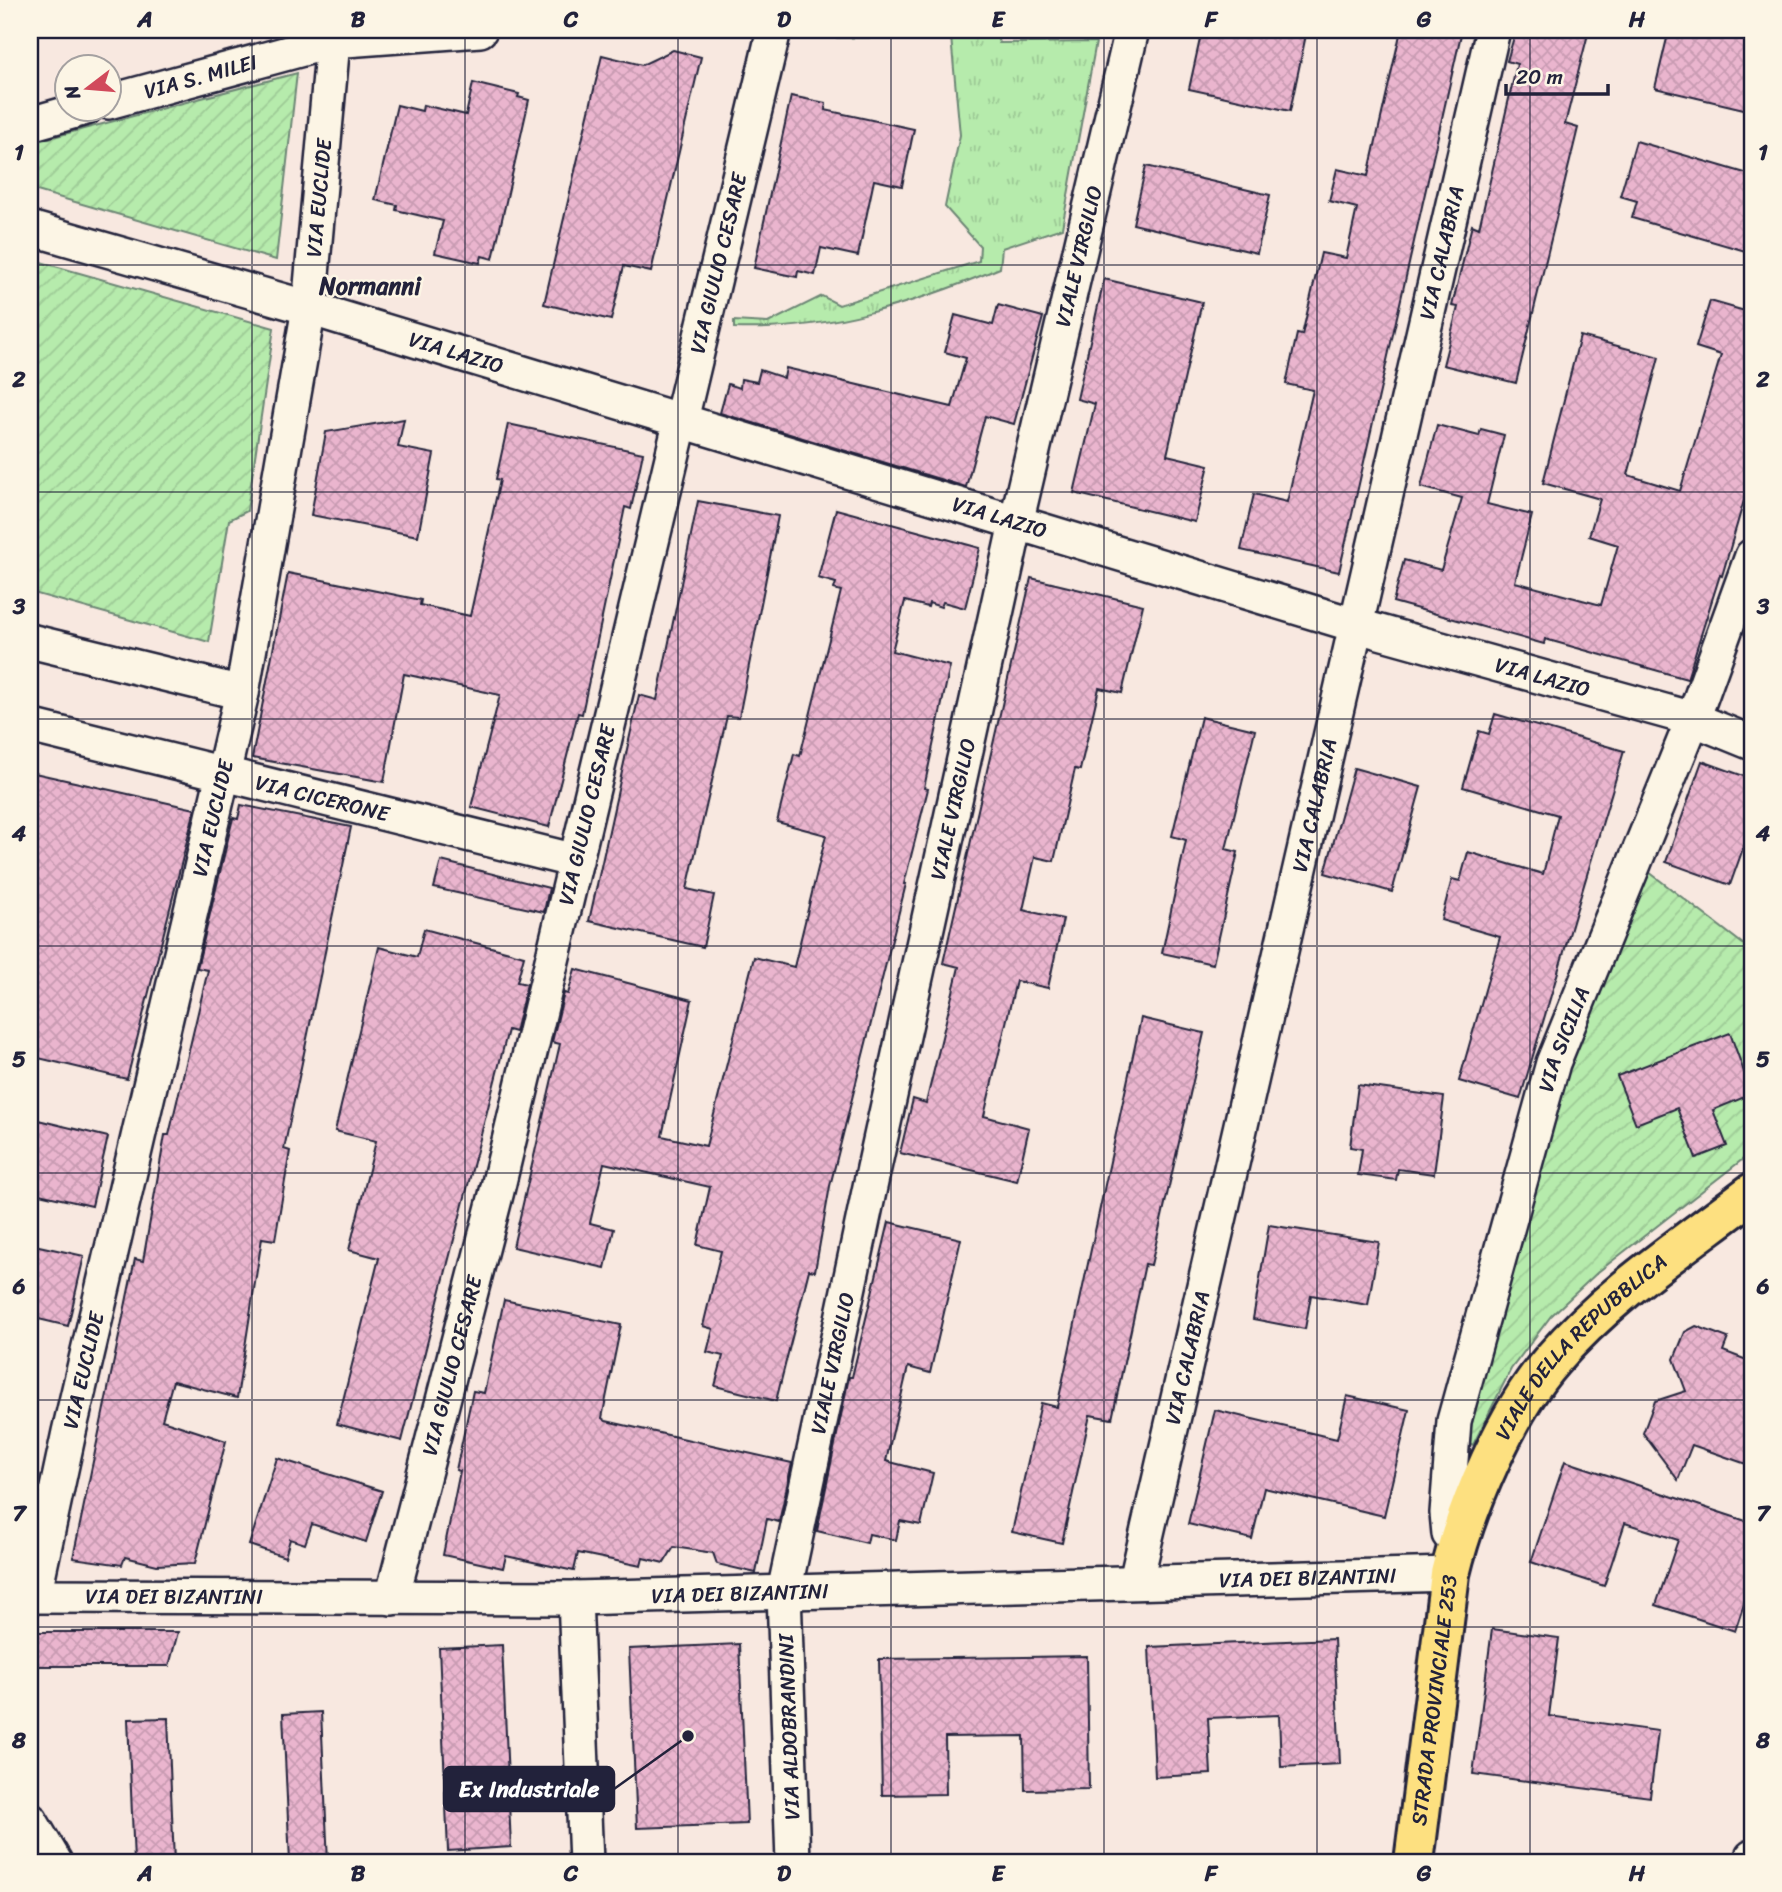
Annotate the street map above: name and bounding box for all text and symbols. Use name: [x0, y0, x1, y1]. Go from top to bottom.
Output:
text: A: [136, 0, 153, 40]
text: B: [351, 0, 366, 40]
text: C: [563, 0, 579, 40]
text: D: [777, 0, 792, 40]
text: E: [992, 0, 1007, 40]
text: F: [1204, 0, 1219, 40]
text: G: [1416, 0, 1432, 40]
text: H: [1628, 0, 1646, 40]
street label: VIA S. MILEI: [140, 43, 262, 110]
north arrow: [52, 52, 122, 122]
scale bar: [1506, 52, 1607, 96]
text: 20 m: [1516, 58, 1563, 96]
text: N: [54, 81, 90, 104]
text: 1: [14, 132, 24, 173]
text: 1: [1758, 132, 1768, 173]
street label: VIA EUCLIDE: [295, 136, 343, 259]
street label: VIA GIULIO CESARE: [678, 168, 759, 357]
street label: VIALE VIRGILIO: [1044, 182, 1114, 331]
street label: VIA CALABRIA: [1408, 182, 1476, 323]
district label: Normanni: [318, 265, 422, 307]
street label: VIA LAZIO: [404, 320, 508, 385]
text: 2: [11, 359, 26, 400]
text: 2: [1755, 359, 1770, 400]
street label: VIA LAZIO: [948, 485, 1052, 550]
text: 3: [12, 586, 26, 627]
text: 3: [1756, 586, 1770, 627]
street label: VIA LAZIO: [1491, 646, 1595, 709]
street label: VIA GIULIO CESARE: [547, 719, 627, 909]
street label: VIALE VIRGILIO: [919, 735, 987, 884]
street label: VIA CALABRIA: [1281, 735, 1348, 876]
street label: VIA EUCLIDE: [181, 755, 245, 881]
street label: VIA CICERONE: [251, 763, 394, 833]
text: 4: [11, 813, 27, 854]
text: 4: [1755, 813, 1771, 854]
street label: VIA SICILIA: [1527, 981, 1601, 1096]
text: 5: [12, 1039, 26, 1080]
text: 5: [1756, 1039, 1770, 1080]
street label: VIALE DELLA REPUBBLICA: [1484, 1244, 1676, 1447]
text: 6: [11, 1266, 26, 1307]
text: 6: [1755, 1266, 1770, 1307]
street label: VIA GIULIO CESARE: [411, 1270, 494, 1460]
street label: VIA CALABRIA: [1154, 1287, 1221, 1429]
street label: VIALE VIRGILIO: [799, 1289, 866, 1438]
street label: VIA EUCLIDE: [51, 1307, 116, 1433]
text: 7: [12, 1493, 27, 1534]
text: 7: [1756, 1493, 1771, 1534]
street label: VIA DEI BIZANTINI: [1219, 1556, 1397, 1599]
street label: VIA DEI BIZANTINI: [651, 1572, 830, 1615]
street label: STRADA PROVINCIALE 253: [1400, 1572, 1469, 1828]
street label: VIA DEI BIZANTINI: [85, 1577, 263, 1616]
street label: VIA ALDOBRANDINI: [767, 1632, 811, 1821]
text: 8: [11, 1720, 26, 1761]
text: 8: [1755, 1720, 1770, 1761]
callout: Ex Industriale: [444, 1767, 614, 1811]
text: Ex Industriale: [459, 1769, 600, 1810]
text: A: [136, 1853, 153, 1892]
text: B: [351, 1853, 366, 1892]
text: C: [563, 1853, 579, 1892]
text: D: [777, 1853, 792, 1892]
text: E: [992, 1853, 1007, 1892]
text: F: [1204, 1853, 1219, 1892]
text: G: [1416, 1853, 1432, 1892]
text: H: [1628, 1853, 1646, 1892]

